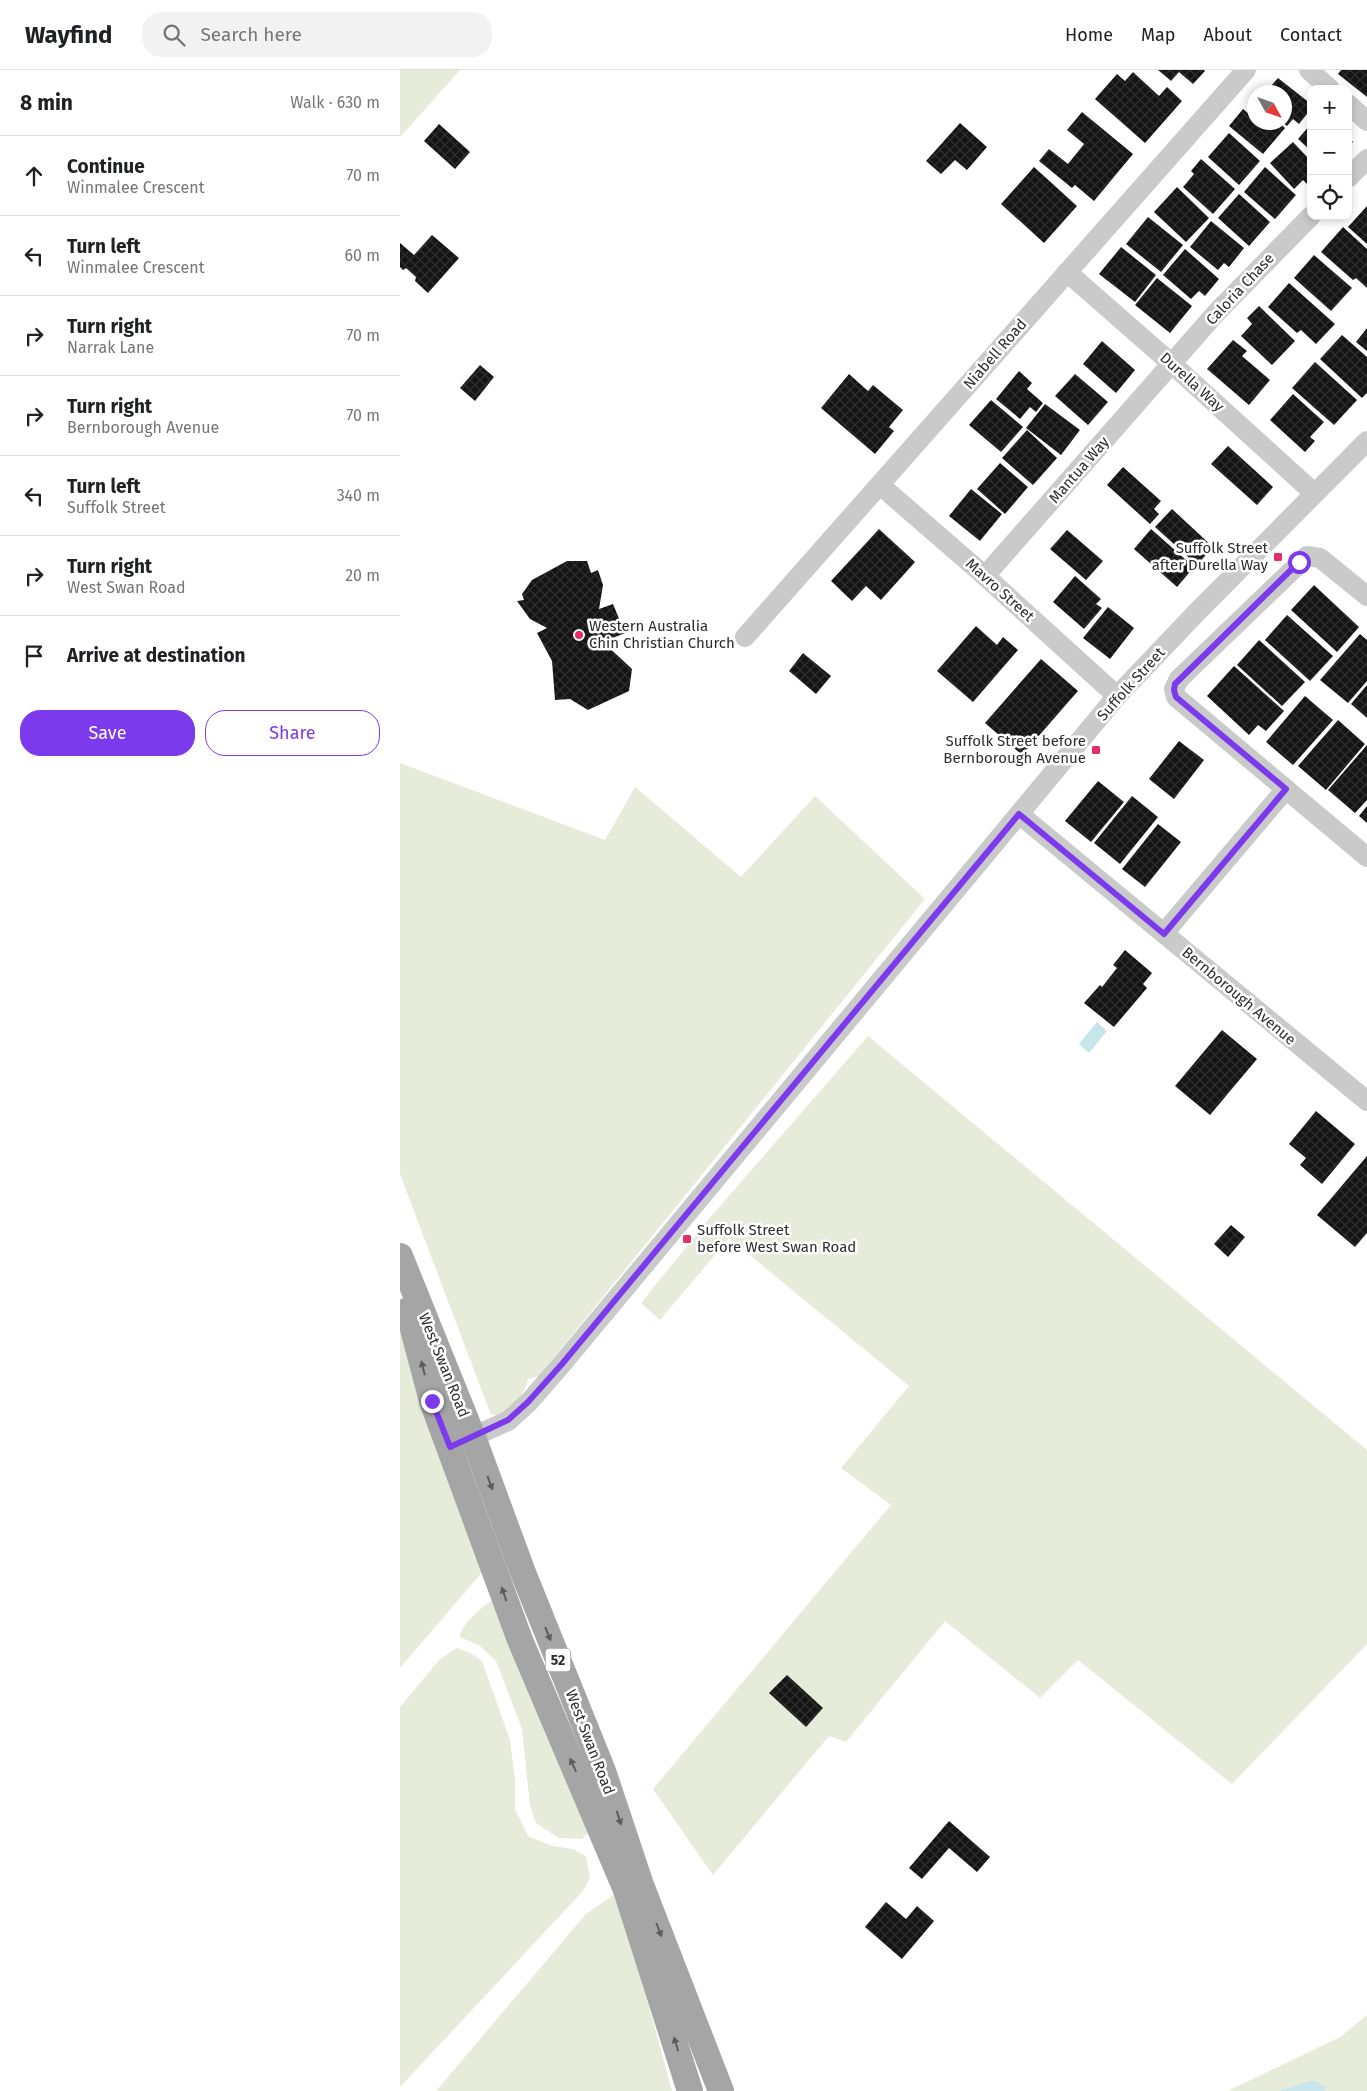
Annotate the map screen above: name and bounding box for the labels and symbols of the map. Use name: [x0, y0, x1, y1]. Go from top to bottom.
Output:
north arrow: [1247, 85, 1292, 130]
street label: Caloria Chase: [1202, 249, 1278, 329]
street label: Niabell Road: [960, 315, 1030, 393]
street label: Durella Way: [1156, 349, 1228, 416]
street label: Mantua Way: [1045, 433, 1113, 507]
place label: Suffolk Street after Durella Way: [1152, 539, 1269, 574]
marker: Suffolk Street after Durella Way: [1272, 551, 1284, 563]
route start: [1288, 551, 1311, 574]
street label: Mavro Street: [962, 555, 1038, 626]
place label: Western Australia Chin Christian Church: [589, 617, 735, 652]
marker: Western Australia Chin Christian Church: [573, 629, 585, 641]
street label: Suffolk Street: [1093, 643, 1169, 724]
place label: Suffolk Street before Bernborough Avenue: [943, 732, 1086, 767]
marker: Suffolk Street before Bernborough Avenue: [1090, 744, 1102, 756]
street label: Bernborough Avenue: [1179, 943, 1299, 1049]
place label: Suffolk Street before West Swan Road: [697, 1221, 856, 1256]
marker: Suffolk Street before West Swan Road: [681, 1233, 693, 1245]
street label: West Swan Road: [415, 1310, 473, 1420]
one-way arrow: [419, 1361, 427, 1376]
route end: [421, 1390, 444, 1413]
one-way arrow: [487, 1475, 494, 1490]
one-way arrow: [500, 1586, 507, 1601]
one-way arrow: [544, 1627, 552, 1641]
road number: 52: [546, 1648, 570, 1672]
street label: West Swan Road: [562, 1687, 618, 1797]
one-way arrow: [569, 1758, 577, 1772]
one-way arrow: [616, 1811, 623, 1826]
one-way arrow: [655, 1923, 663, 1938]
one-way arrow: [671, 2037, 679, 2052]

